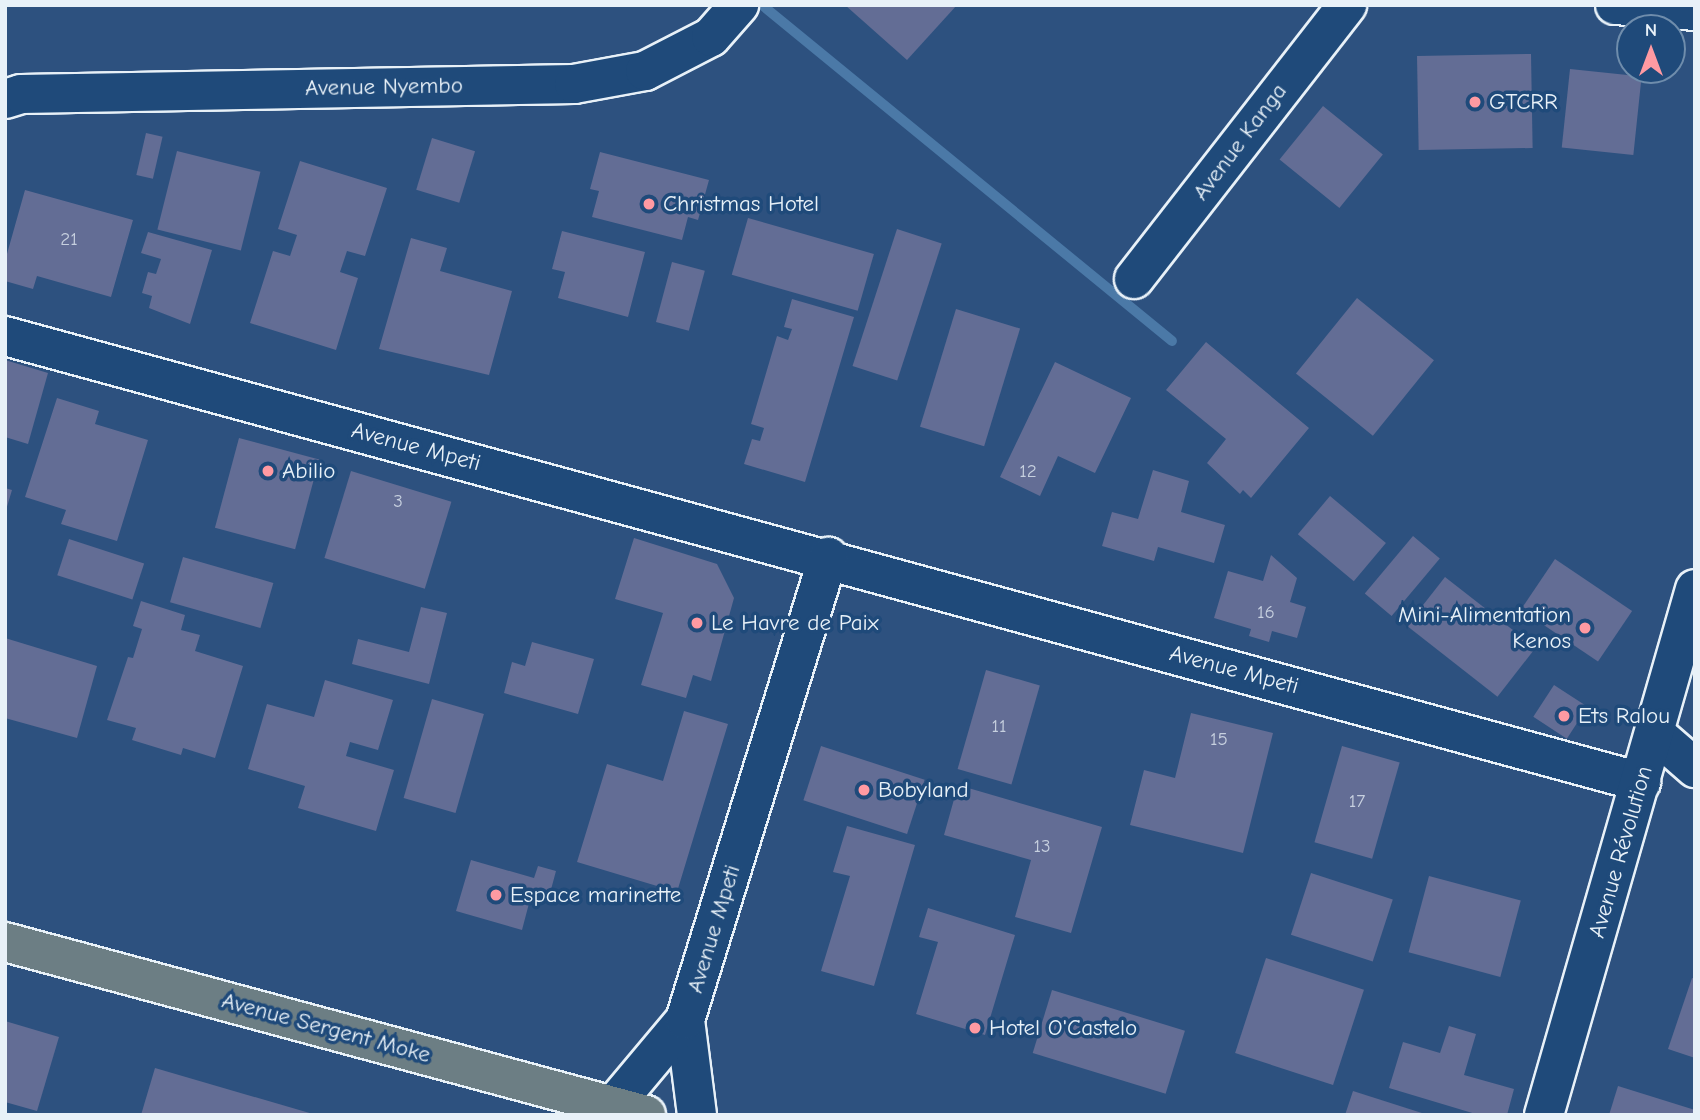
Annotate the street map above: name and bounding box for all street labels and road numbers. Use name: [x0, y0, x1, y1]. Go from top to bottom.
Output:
street label: Avenue Nyembo: [305, 72, 463, 102]
street label: Avenue Kanga: [1187, 78, 1293, 206]
street label: Avenue Mpeti: [348, 417, 484, 477]
street label: Avenue Mpeti: [1166, 640, 1302, 700]
street label: Avenue Révolution: [1583, 763, 1659, 941]
street label: Avenue Mpeti: [681, 862, 747, 996]
street label: Avenue Sergent Moke: [219, 987, 433, 1069]

